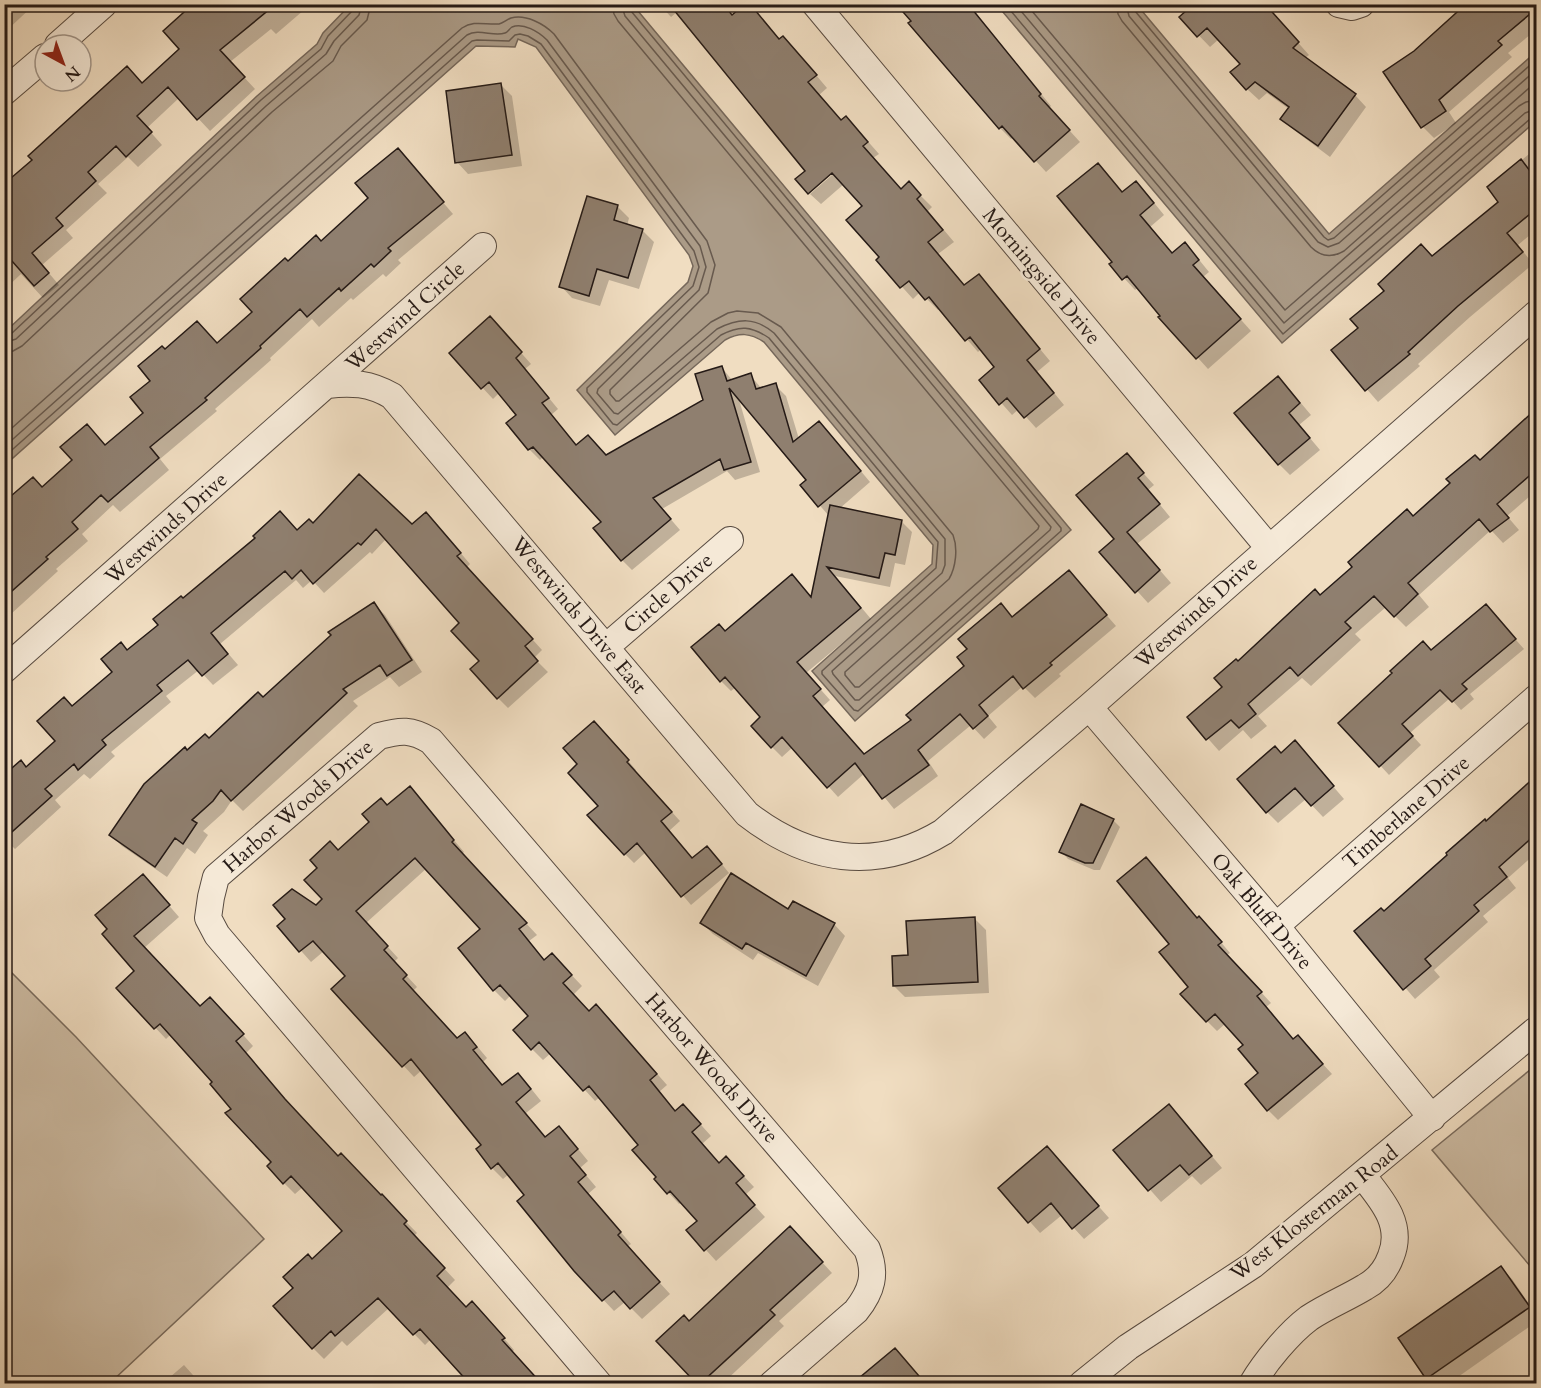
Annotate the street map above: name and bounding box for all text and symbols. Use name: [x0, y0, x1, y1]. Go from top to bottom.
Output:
north arrow: [33, 33, 93, 93]
text: N: [60, 61, 85, 86]
street label: Morningside Drive: [976, 202, 1107, 351]
street label: Westwind Circle: [338, 255, 472, 379]
street label: Westwinds Drive: [98, 466, 234, 592]
street label: Westwinds Drive East: [504, 530, 653, 700]
street label: Circle Drive: [617, 546, 720, 641]
street label: Westwinds Drive: [1128, 550, 1264, 676]
street label: Harbor Woods Drive: [217, 733, 380, 880]
street label: Timberlane Drive: [1336, 749, 1476, 876]
street label: Oak Bluff Drive: [1204, 847, 1319, 976]
street label: Harbor Woods Drive: [638, 987, 785, 1150]
street label: West Klosterman Road: [1224, 1139, 1404, 1289]

